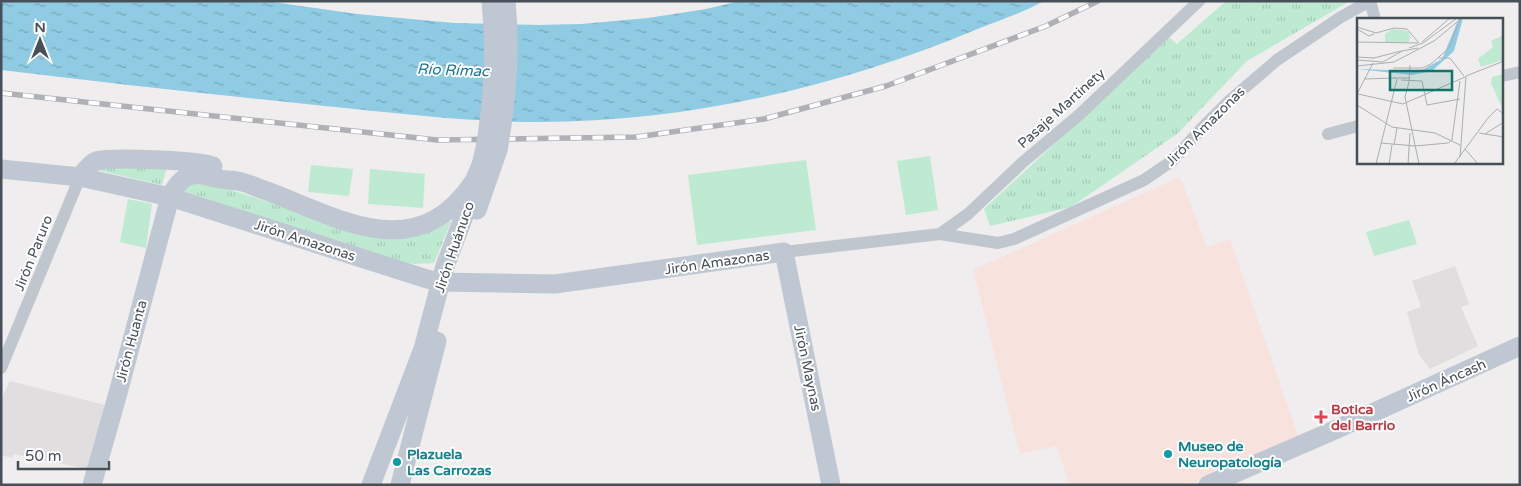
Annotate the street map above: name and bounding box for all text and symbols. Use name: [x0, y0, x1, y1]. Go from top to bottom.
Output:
north arrow: [15, 15, 65, 65]
inset map: [1357, 18, 1504, 164]
text: N: [34, 19, 46, 36]
water label: Río Rímac: [417, 60, 491, 80]
street label: Pasaje Martinety: [1014, 64, 1109, 152]
street label: Jirón Amazonas: [1162, 83, 1249, 170]
street label: Jirón Huánuco: [431, 199, 478, 295]
street label: Jirón Paruro: [11, 213, 56, 294]
street label: Jirón Amazonas: [252, 216, 358, 265]
street label: Jirón Amazonas: [664, 247, 771, 278]
street label: Jirón Huanta: [112, 298, 151, 384]
street label: Jirón Maynas: [790, 323, 825, 413]
street label: Jirón Áncash: [1404, 355, 1489, 406]
place label: Botica del Barrio: [1331, 401, 1396, 434]
marker: Botica del Barrio: [1315, 411, 1327, 423]
scale bar: [18, 438, 109, 470]
place label: Museo de Neuropatología: [1178, 438, 1282, 471]
place label: Plazuela Las Carrozas: [407, 446, 492, 479]
text: 50 m: [25, 447, 62, 465]
marker: Museo de Neuropatología: [1162, 448, 1174, 460]
marker: Plazuela Las Carrozas: [391, 456, 403, 468]

